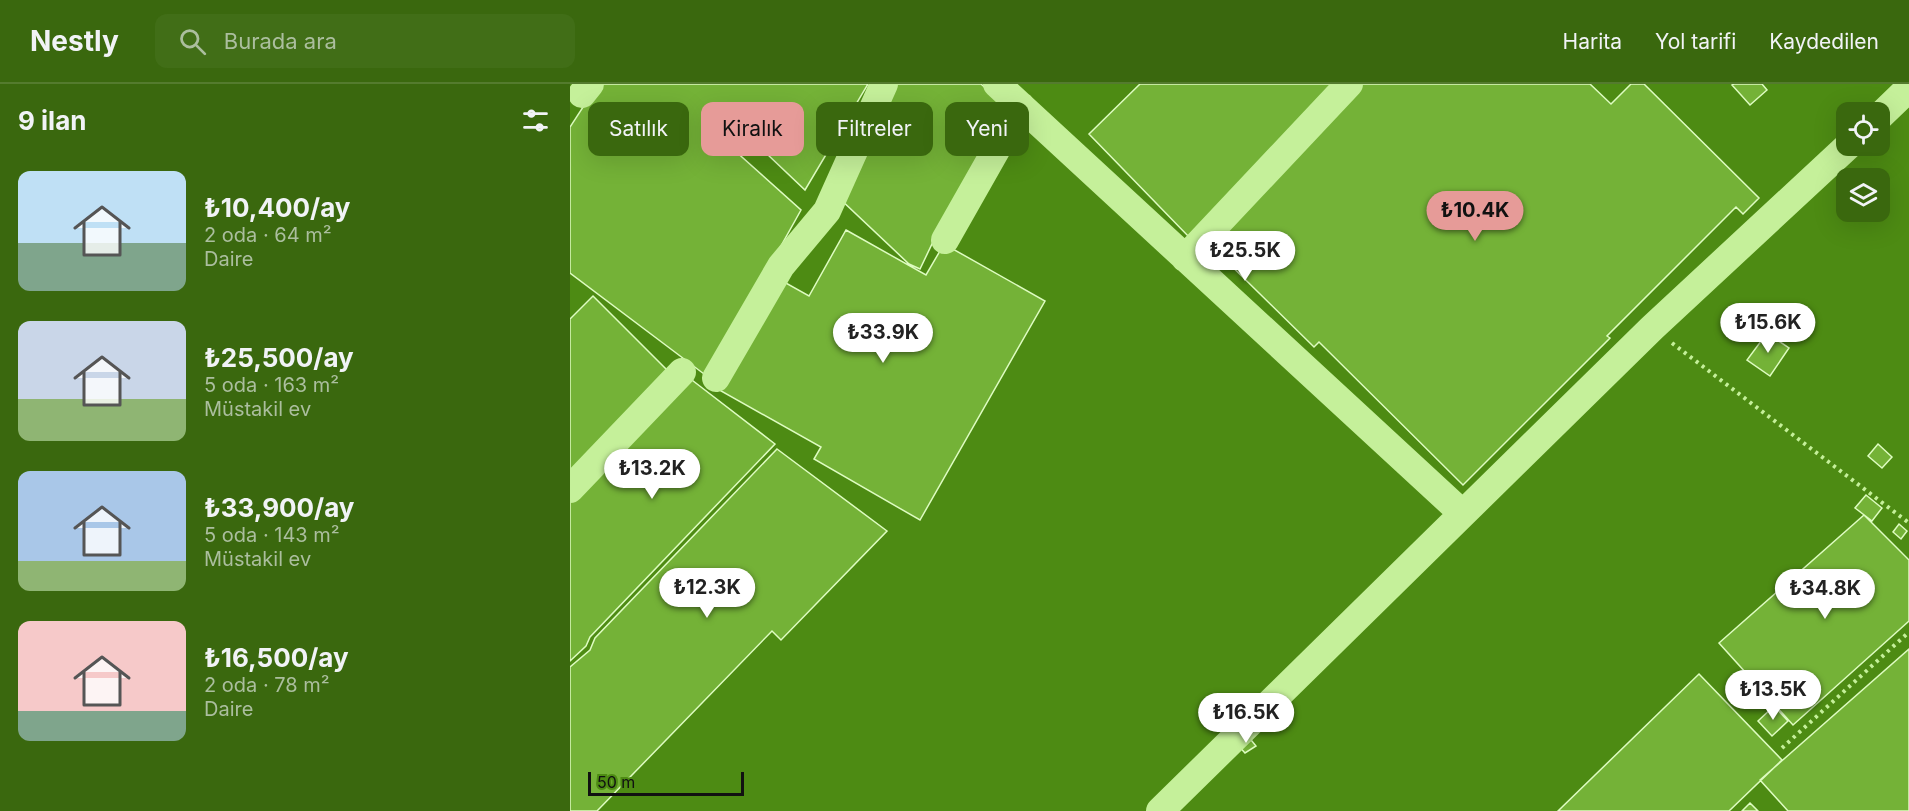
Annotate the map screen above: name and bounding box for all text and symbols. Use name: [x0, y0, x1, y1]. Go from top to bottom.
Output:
search box: [155, 14, 575, 68]
text: Nestly: [30, 24, 119, 58]
icon: search: [176, 25, 209, 58]
text: Burada ara: [224, 28, 337, 54]
text: Harita: [1563, 29, 1622, 54]
text: Yol tarifi: [1655, 29, 1736, 54]
text: Kaydedilen: [1769, 29, 1879, 54]
chip: Satılık: [588, 102, 689, 156]
chip: Kiralık: [701, 102, 804, 156]
chip: Filtreler: [816, 102, 933, 156]
chip: Yeni: [945, 102, 1029, 156]
map controls: [1836, 102, 1890, 222]
button: locate: [1836, 102, 1890, 156]
icon: filters: [519, 104, 552, 137]
text: 9 ilan: [18, 105, 86, 136]
button: layers: [1836, 168, 1890, 222]
pin: ₺10.4K: [1426, 191, 1524, 242]
text: ₺10,400/ay: [204, 192, 350, 223]
icon: home: [66, 195, 138, 267]
text: ₺10.4K: [1440, 198, 1510, 222]
text: 2 oda · 64 m²: [204, 223, 332, 247]
pin: ₺25.5K: [1196, 231, 1294, 282]
text: ₺25.5K: [1209, 238, 1281, 262]
text: Daire: [204, 247, 253, 271]
pin: ₺15.6K: [1719, 303, 1817, 354]
text: ₺15.6K: [1734, 310, 1802, 334]
pin: ₺33.9K: [834, 313, 932, 364]
text: ₺33.9K: [847, 320, 919, 344]
text: ₺25,500/ay: [204, 342, 354, 373]
icon: home: [66, 345, 138, 417]
text: 5 oda · 163 m²: [204, 373, 339, 397]
text: Müstakil ev: [204, 397, 311, 421]
pin: ₺13.2K: [603, 449, 701, 500]
text: ₺13.2K: [618, 456, 686, 480]
text: ₺33,900/ay: [204, 492, 354, 523]
icon: home: [66, 495, 138, 567]
text: 5 oda · 143 m²: [204, 523, 340, 547]
text: Müstakil ev: [204, 547, 311, 571]
pin: ₺12.3K: [658, 568, 756, 619]
pin: ₺34.8K: [1776, 569, 1874, 620]
text: ₺12.3K: [673, 575, 741, 599]
text: ₺34.8K: [1789, 576, 1861, 600]
text: ₺16,500/ay: [204, 642, 349, 673]
icon: home: [66, 645, 138, 717]
pin: ₺13.5K: [1724, 670, 1822, 721]
text: 2 oda · 78 m²: [204, 673, 330, 697]
text: ₺13.5K: [1739, 677, 1807, 701]
pin: ₺16.5K: [1197, 693, 1295, 744]
text: Daire: [204, 697, 253, 721]
text: ₺16.5K: [1212, 700, 1280, 724]
scale bar: [588, 769, 744, 796]
text: 50 m: [597, 772, 635, 792]

